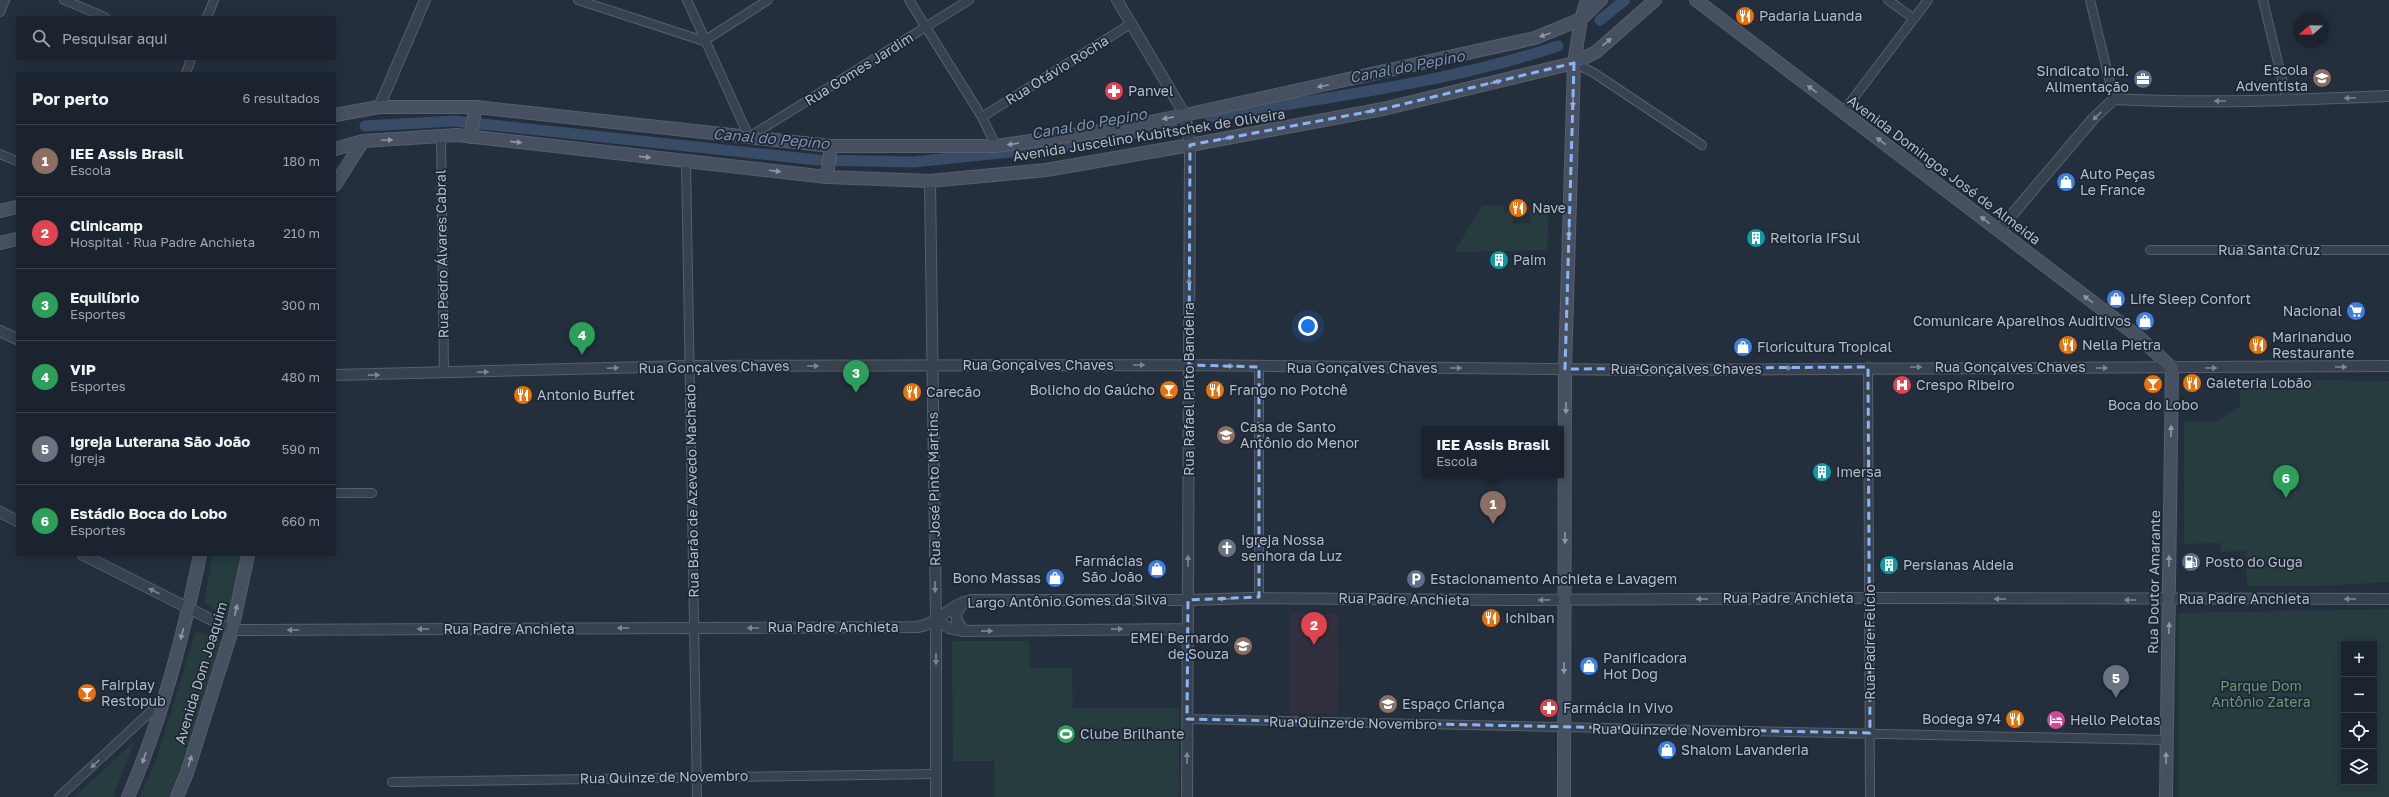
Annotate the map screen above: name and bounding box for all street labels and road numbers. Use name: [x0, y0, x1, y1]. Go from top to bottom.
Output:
street label: Rua Gomes Jardim: [801, 28, 916, 109]
street label: Rua Otávio Rocha: [1002, 31, 1111, 108]
street label: Avenida Domingos José de Almeida: [1844, 91, 2044, 248]
street label: Avenida Juscelino Kubitschek de Oliveira: [1012, 105, 1286, 164]
street label: Rua Pedro Álvares Cabral: [432, 169, 451, 339]
street label: Rua Santa Cruz: [2218, 241, 2320, 258]
street label: Rua Rafael Pinto Bandeira: [1180, 302, 1197, 476]
street label: Rua Gonçalves Chaves: [962, 356, 1114, 373]
street label: Rua Gonçalves Chaves: [638, 357, 790, 376]
street label: Rua Gonçalves Chaves: [1934, 358, 2086, 375]
street label: Rua Gonçalves Chaves: [1286, 359, 1438, 376]
street label: Rua Gonçalves Chaves: [1610, 360, 1762, 377]
street label: Rua Barão de Azevedo Machado: [681, 384, 702, 598]
street label: Rua José Pinto Martins: [924, 412, 943, 566]
street label: Rua Doutor Amarante: [2144, 510, 2163, 654]
street label: Rua Padre Felício: [1861, 584, 1878, 700]
street label: Rua Padre Anchieta: [1338, 589, 1470, 608]
street label: Rua Padre Anchieta: [1722, 589, 1854, 606]
street label: Largo Antônio Gomes da Silva: [967, 590, 1167, 611]
street label: Rua Padre Anchieta: [2178, 590, 2310, 607]
street label: Avenida Dom Joaquim: [171, 600, 230, 746]
street label: Rua Padre Anchieta: [767, 618, 899, 635]
street label: Rua Padre Anchieta: [443, 620, 575, 637]
street label: Rua Quinze de Novembro: [1269, 713, 1437, 732]
street label: Rua Quinze de Novembro: [1592, 720, 1760, 739]
street label: Rua Quinze de Novembro: [580, 767, 748, 786]

